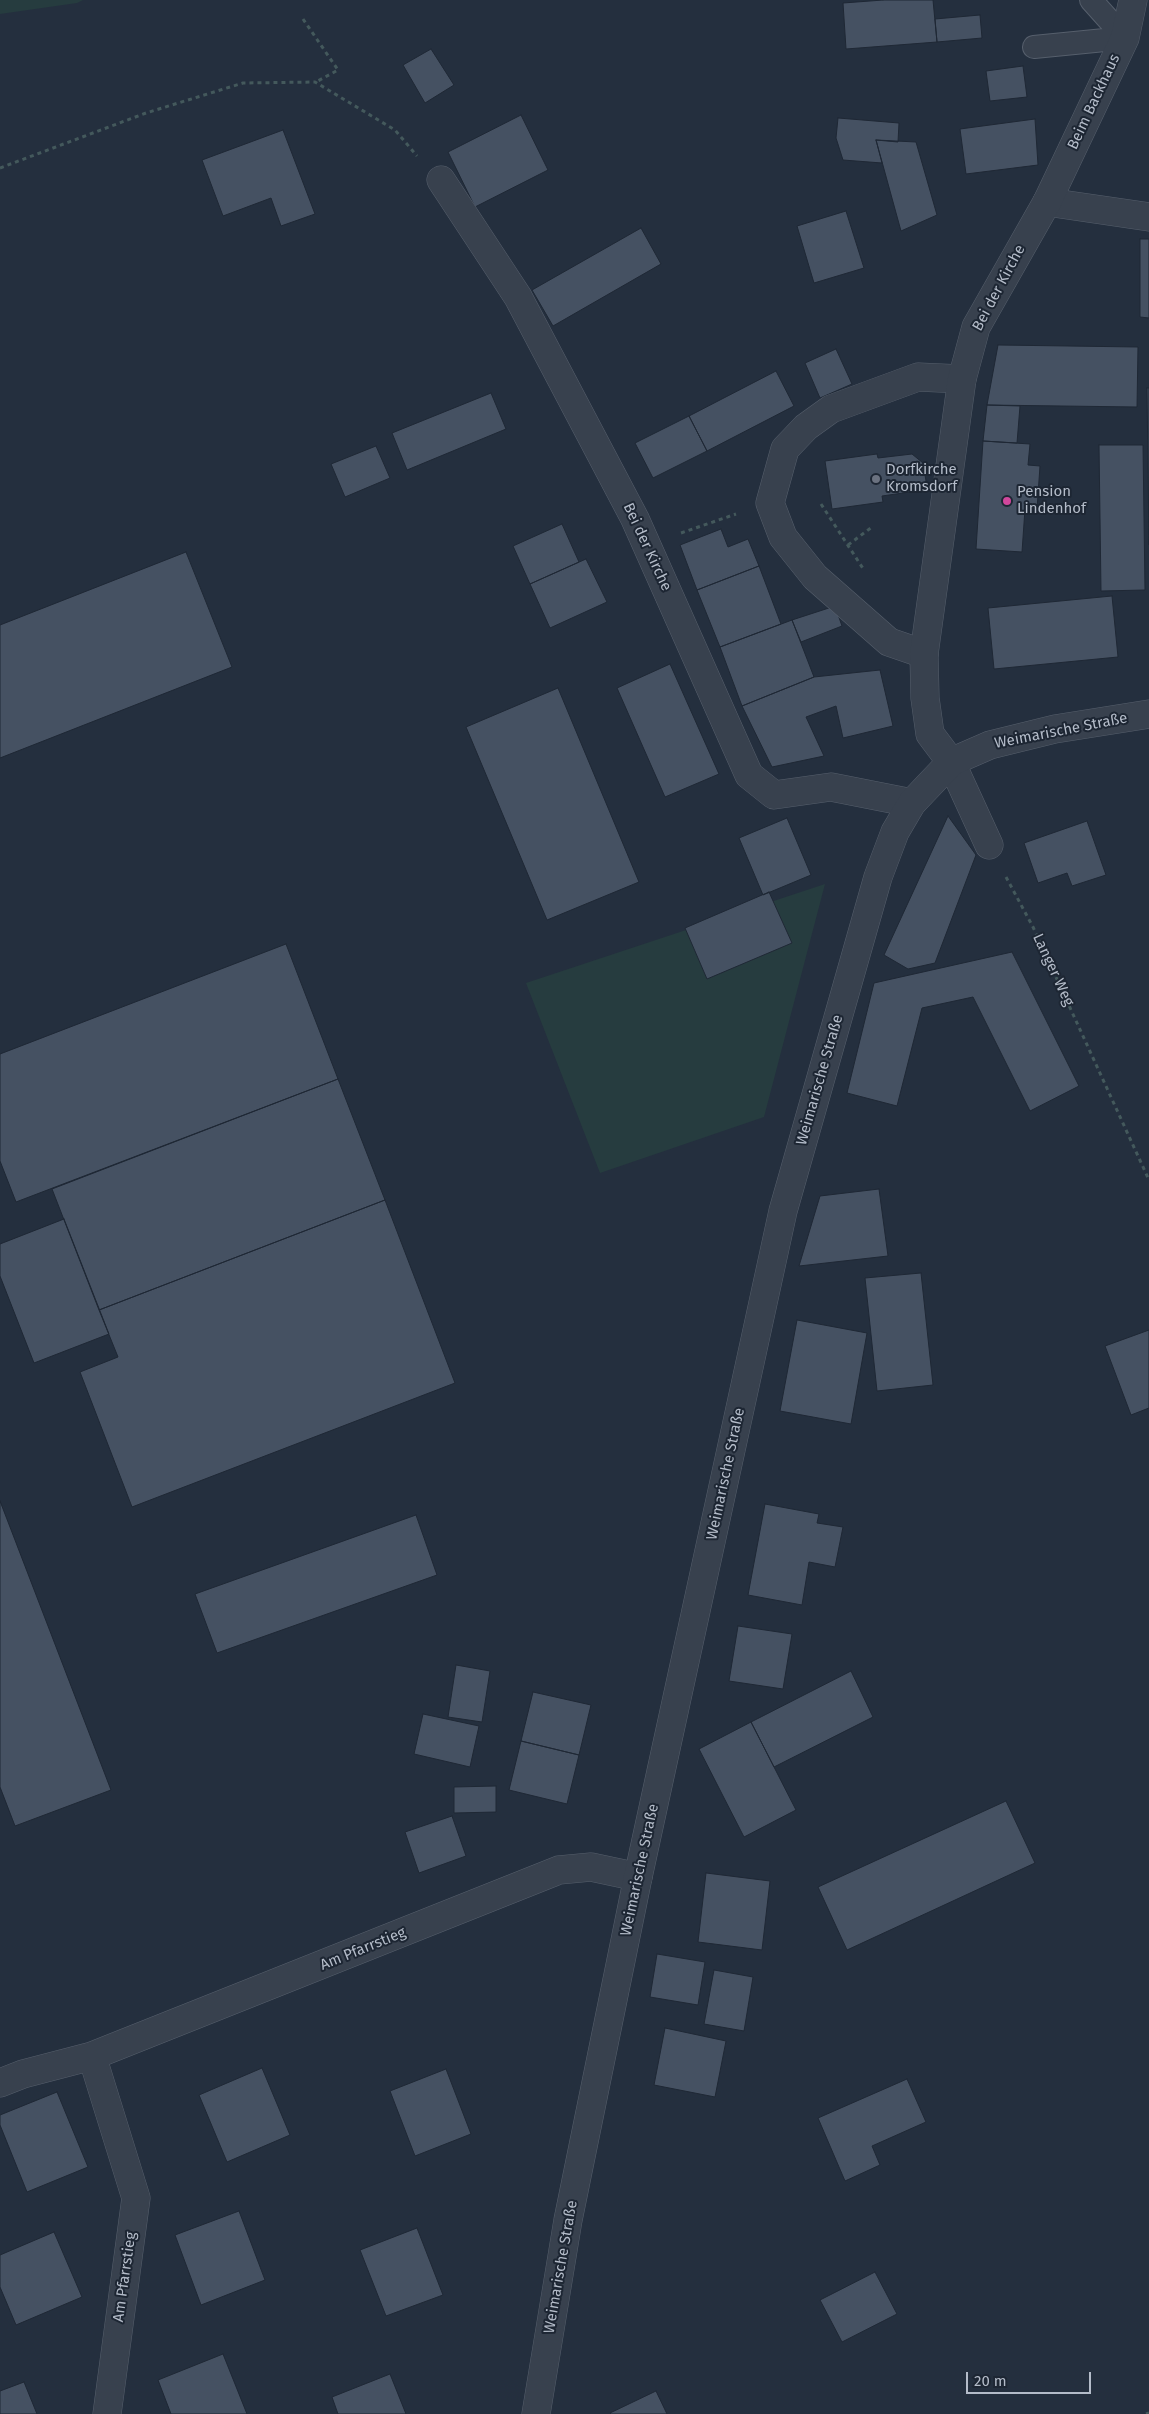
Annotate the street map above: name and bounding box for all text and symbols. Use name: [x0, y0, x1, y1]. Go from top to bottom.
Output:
street label: Beim Backhaus: [1064, 51, 1124, 153]
street label: Bei der Kirche: [969, 242, 1029, 334]
place label: Dorfkirche Kromsdorf: [886, 461, 957, 496]
marker: Dorfkirche Kromsdorf: [870, 473, 882, 485]
place label: Pension Lindenhof: [1017, 483, 1086, 518]
marker: Pension Lindenhof: [1001, 495, 1013, 507]
street label: Bei der Kirche: [619, 500, 675, 594]
street label: Weimarische Straße: [993, 709, 1129, 753]
street label: Langer Weg: [1028, 931, 1078, 1009]
street label: Weimarische Straße: [793, 1013, 847, 1147]
street label: Weimarische Straße: [703, 1406, 749, 1542]
street label: Weimarische Straße: [617, 1802, 663, 1938]
street label: Am Pfarrstieg: [317, 1924, 409, 1974]
street label: Weimarische Straße: [540, 2199, 582, 2335]
street label: Am Pfarrstieg: [110, 2231, 140, 2323]
scale bar: [969, 2362, 1094, 2394]
text: 20 m: [974, 2372, 1007, 2390]

